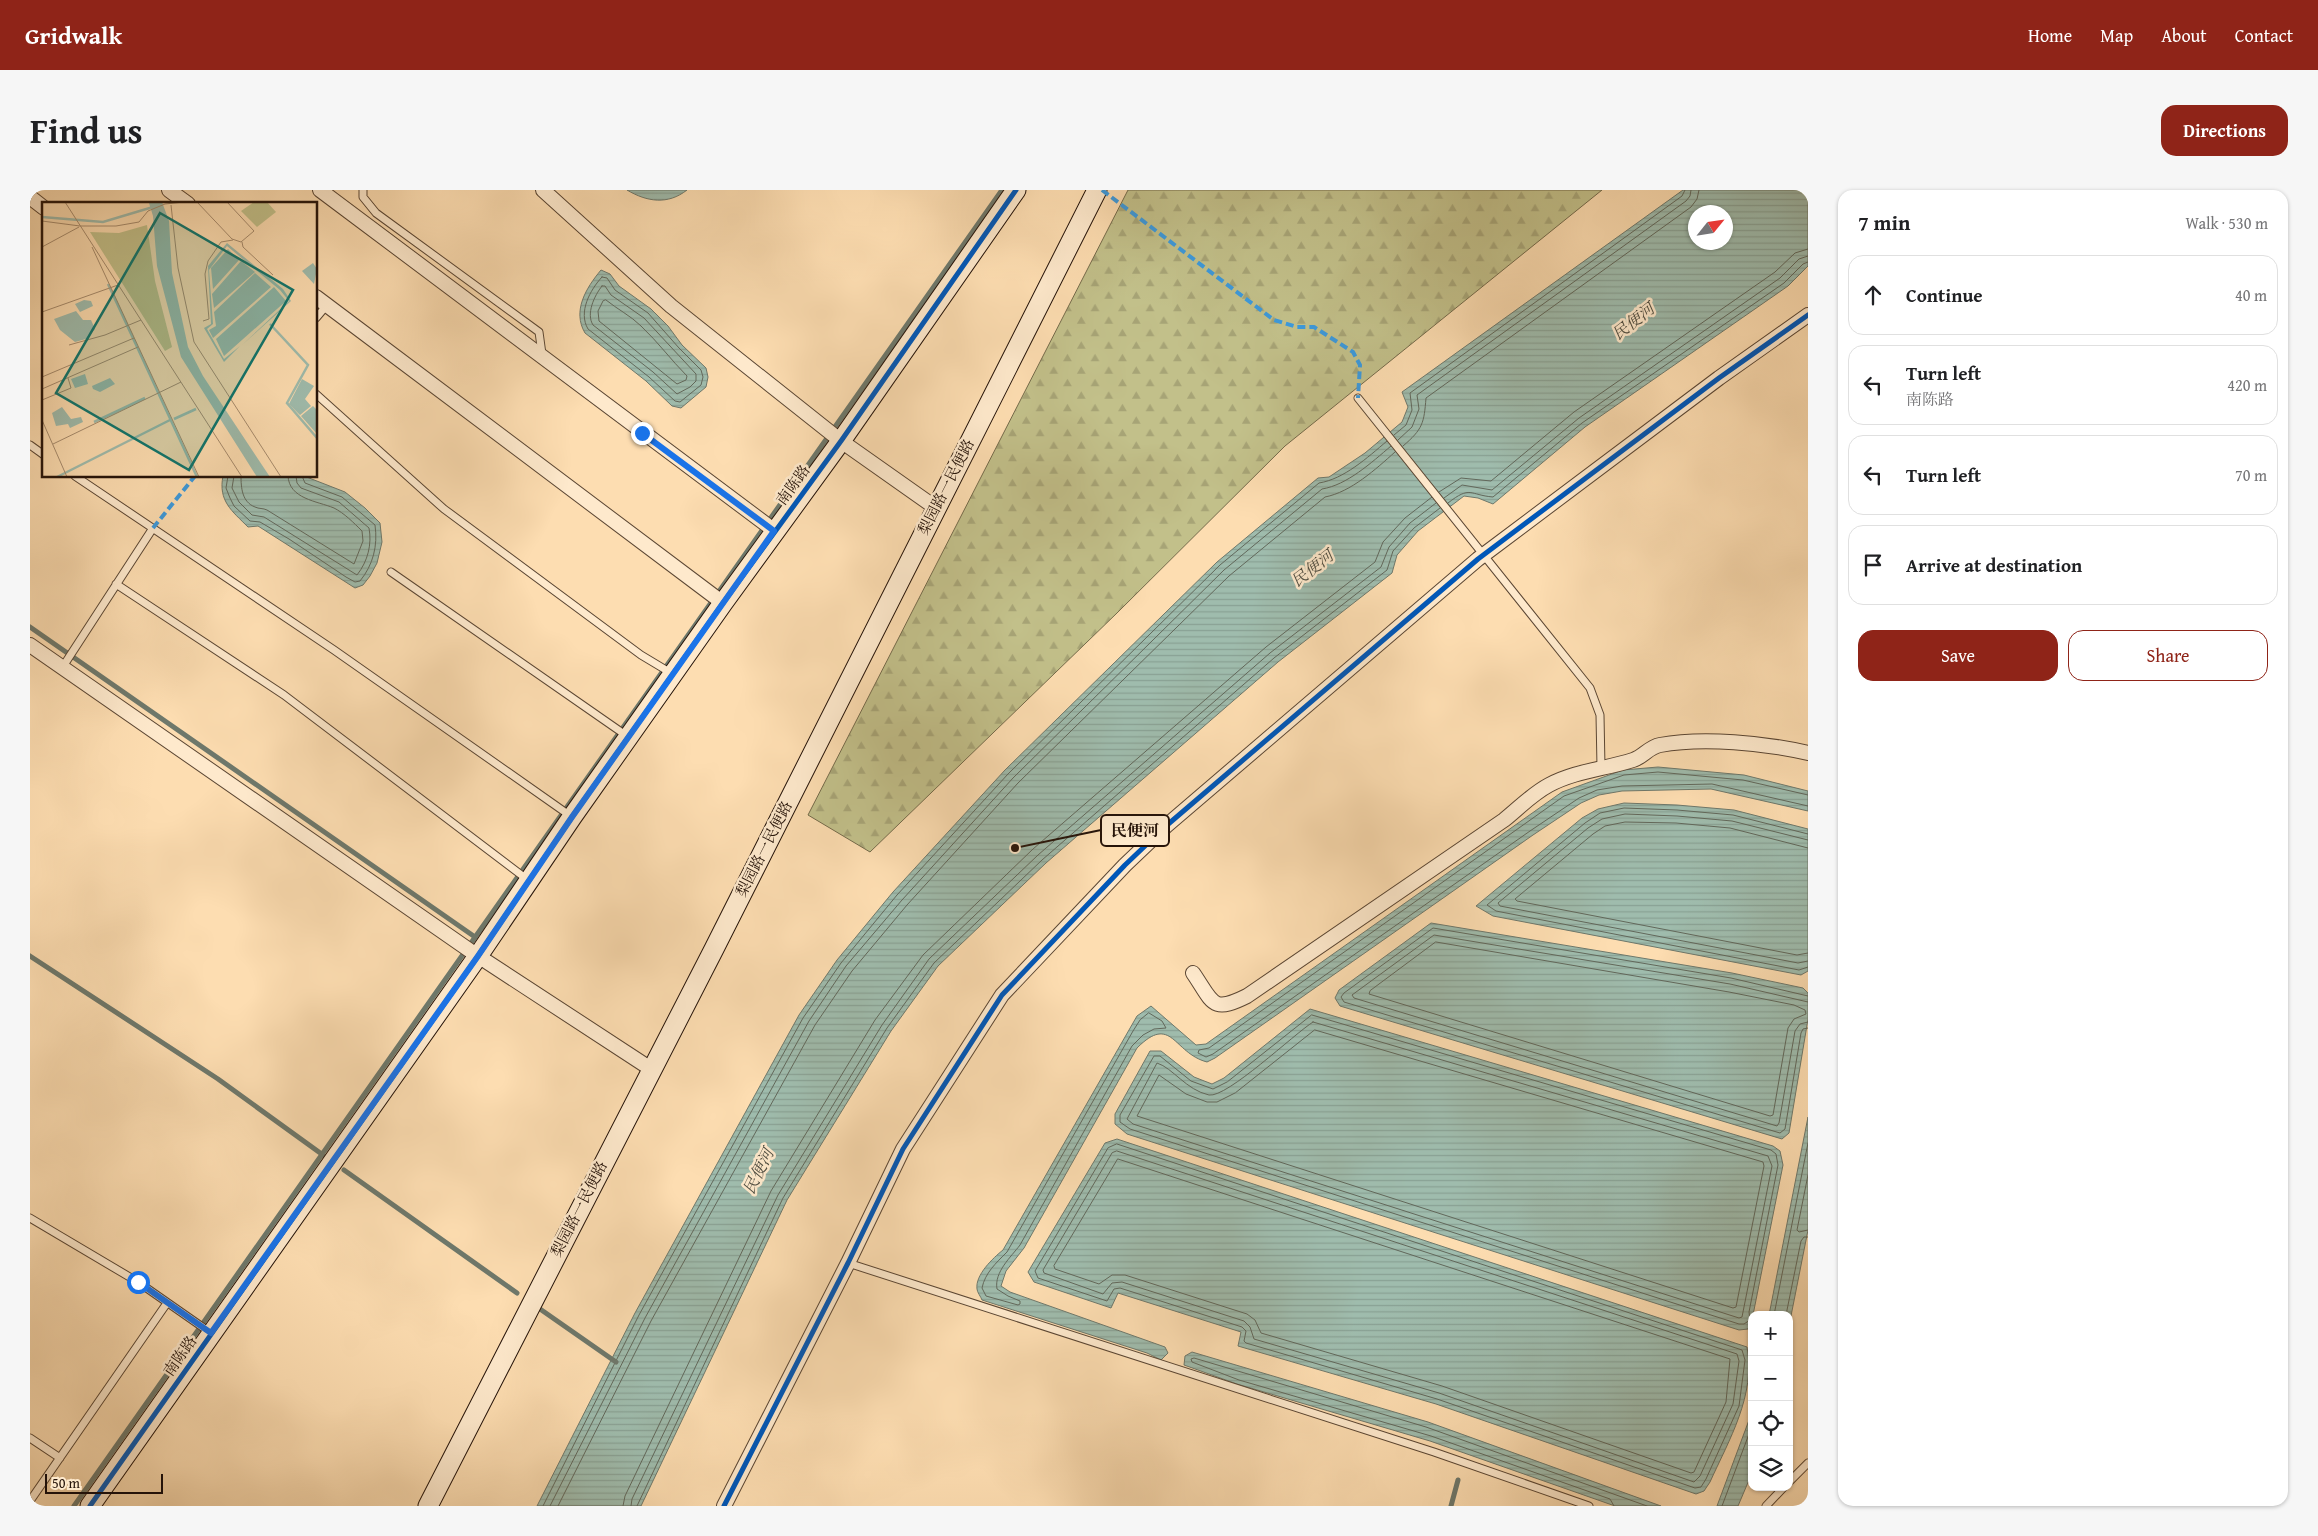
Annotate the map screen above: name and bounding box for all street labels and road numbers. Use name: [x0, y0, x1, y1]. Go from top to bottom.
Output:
street label: 梨园路一民便路: [912, 435, 979, 538]
street label: 南陈路: [771, 460, 814, 509]
street label: 梨园路一民便路: [730, 797, 797, 900]
street label: 梨园路一民便路: [545, 1157, 612, 1260]
street label: 南陈路: [158, 1331, 201, 1380]

